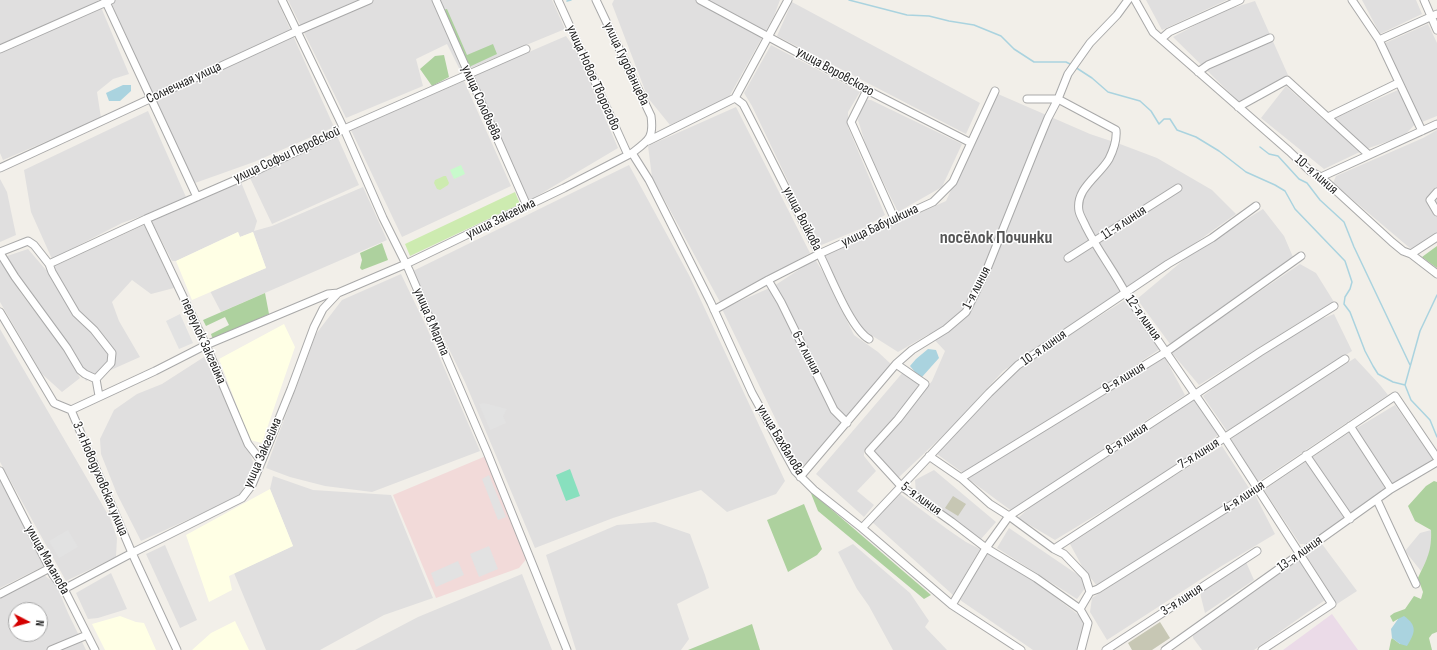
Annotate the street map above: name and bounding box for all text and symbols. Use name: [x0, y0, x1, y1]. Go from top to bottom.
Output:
street label: улица Гудованцева: [599, 19, 653, 109]
street label: улица Новое Творогово: [562, 23, 624, 133]
street label: улица Воровского: [793, 44, 877, 100]
street label: Солнечная улица: [144, 58, 224, 108]
street label: улица Соловьёва: [457, 63, 505, 143]
street label: улица Софьи Перовской: [231, 123, 343, 187]
street label: 10-я линия: [1291, 152, 1341, 198]
street label: улица Войкова: [779, 184, 825, 254]
street label: улица Закгейма: [464, 195, 538, 243]
street label: улица Бабушкина: [839, 201, 921, 251]
street label: 11-я линия: [1098, 202, 1150, 244]
district label: посёлок Починки: [940, 227, 1052, 249]
street label: 1-я линия: [959, 264, 995, 312]
street label: улица 8 Марта: [409, 286, 453, 358]
street label: 12-я линия: [1121, 292, 1165, 344]
street label: переулок Закгейма: [177, 295, 229, 387]
street label: 10-я линия: [1018, 326, 1070, 370]
street label: 6-я линия: [788, 328, 824, 378]
street label: 9-я линия: [1100, 359, 1148, 397]
street label: улица Бахвалова: [752, 402, 808, 478]
street label: улица Закгейма: [240, 415, 286, 491]
street label: 3-я Новодуховская улица: [68, 419, 132, 539]
street label: 8-я линия: [1103, 419, 1151, 459]
street label: 7-я линия: [1175, 435, 1223, 473]
street label: 4-я линия: [1220, 477, 1268, 517]
street label: 5-я линия: [897, 479, 945, 519]
street label: улица Маланова: [21, 522, 73, 598]
street label: 13-я линия: [1274, 532, 1326, 576]
street label: 3-я линия: [1158, 580, 1206, 620]
north arrow: [8, 602, 48, 642]
text: N: [33, 620, 46, 627]

